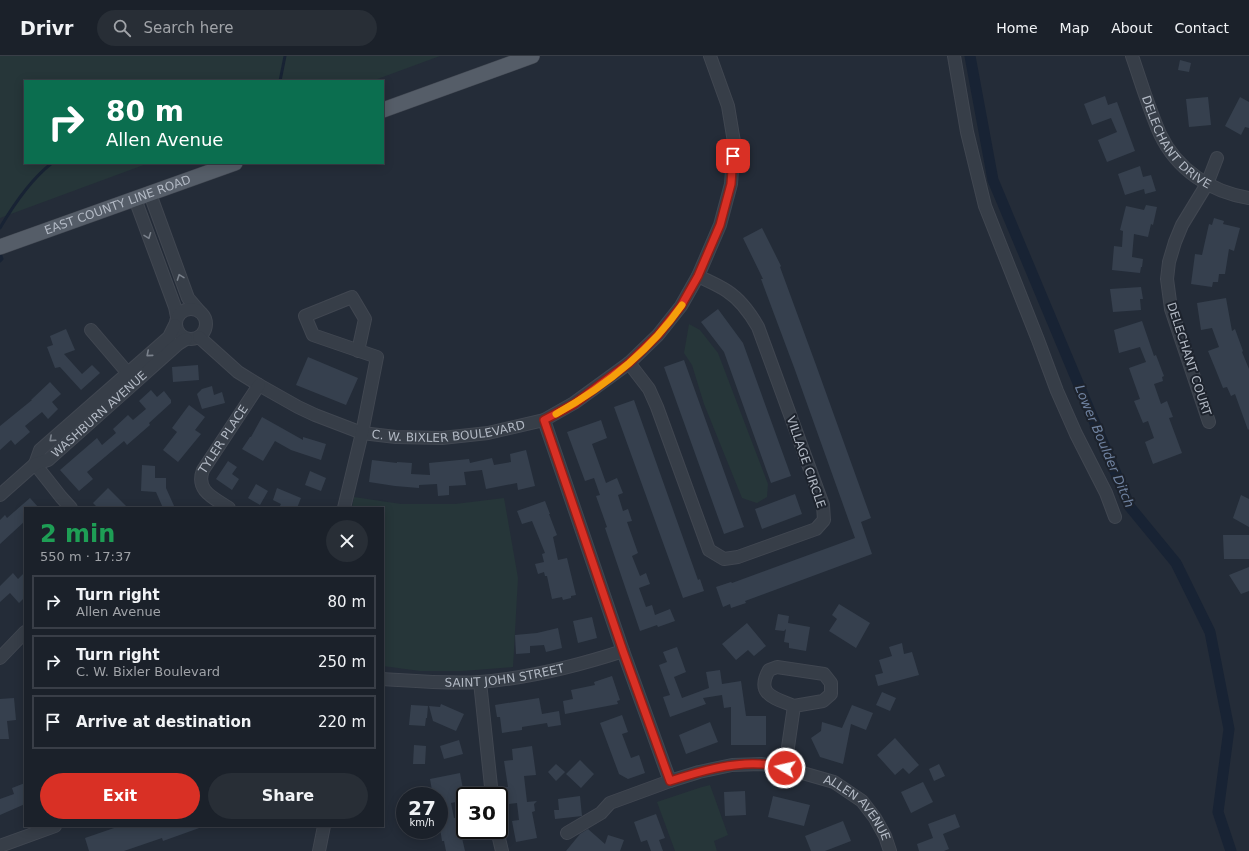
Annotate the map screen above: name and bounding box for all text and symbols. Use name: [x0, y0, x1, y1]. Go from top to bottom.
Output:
search box: [97, 10, 377, 46]
text: Drivr: [20, 17, 73, 39]
icon: search: [111, 17, 133, 39]
text: Search here: [143, 19, 234, 37]
text: Home: [996, 20, 1038, 36]
text: Map: [1060, 20, 1089, 36]
text: About: [1111, 20, 1153, 36]
text: Contact: [1175, 20, 1229, 36]
street label: DELECHANT DRIVE: [1139, 94, 1213, 192]
text: 80 m: [106, 95, 184, 128]
icon: right: [40, 96, 92, 148]
text: Allen Avenue: [106, 129, 223, 150]
pin: [716, 139, 750, 173]
icon: arrive: [722, 145, 744, 167]
street label: EAST COUNTY LINE ROAD: [43, 172, 193, 238]
one-way arrow: [144, 232, 152, 239]
one-way arrow: [177, 274, 185, 281]
street label: DELECHANT COURT: [1164, 301, 1214, 418]
one-way arrow: [146, 349, 154, 356]
street label: WASHBURN AVENUE: [49, 368, 150, 460]
water label: Lower Boulder Ditch: [1072, 383, 1137, 510]
street label: TYLER PLACE: [195, 402, 251, 477]
street label: VILLAGE CIRCLE: [784, 414, 828, 510]
street label: C. W. BIXLER BOULEVARD: [371, 418, 526, 445]
one-way arrow: [49, 435, 56, 442]
text: 2 min: [40, 520, 115, 548]
button: close: [326, 520, 368, 562]
text: 550 m · 17:37: [40, 549, 131, 564]
text: Turn right: [76, 586, 160, 604]
icon: right: [42, 591, 64, 613]
text: 80 m: [328, 593, 366, 611]
text: Allen Avenue: [76, 604, 161, 619]
text: Turn right: [76, 646, 160, 664]
icon: right: [42, 651, 64, 673]
text: 250 m: [318, 653, 366, 671]
street label: SAINT JOHN STREET: [445, 661, 566, 690]
text: C. W. Bixler Boulevard: [76, 664, 220, 679]
icon: arrive: [42, 711, 64, 733]
text: Arrive at destination: [76, 713, 251, 731]
text: 220 m: [318, 713, 366, 731]
position arrow: [764, 747, 806, 789]
street label: ALLEN AVENUE: [822, 772, 893, 842]
button: Exit: [40, 773, 200, 819]
button: Share: [208, 773, 368, 819]
speed limit sign: 30: [456, 787, 508, 839]
text: 27: [408, 796, 436, 820]
text: km/h: [409, 817, 435, 828]

